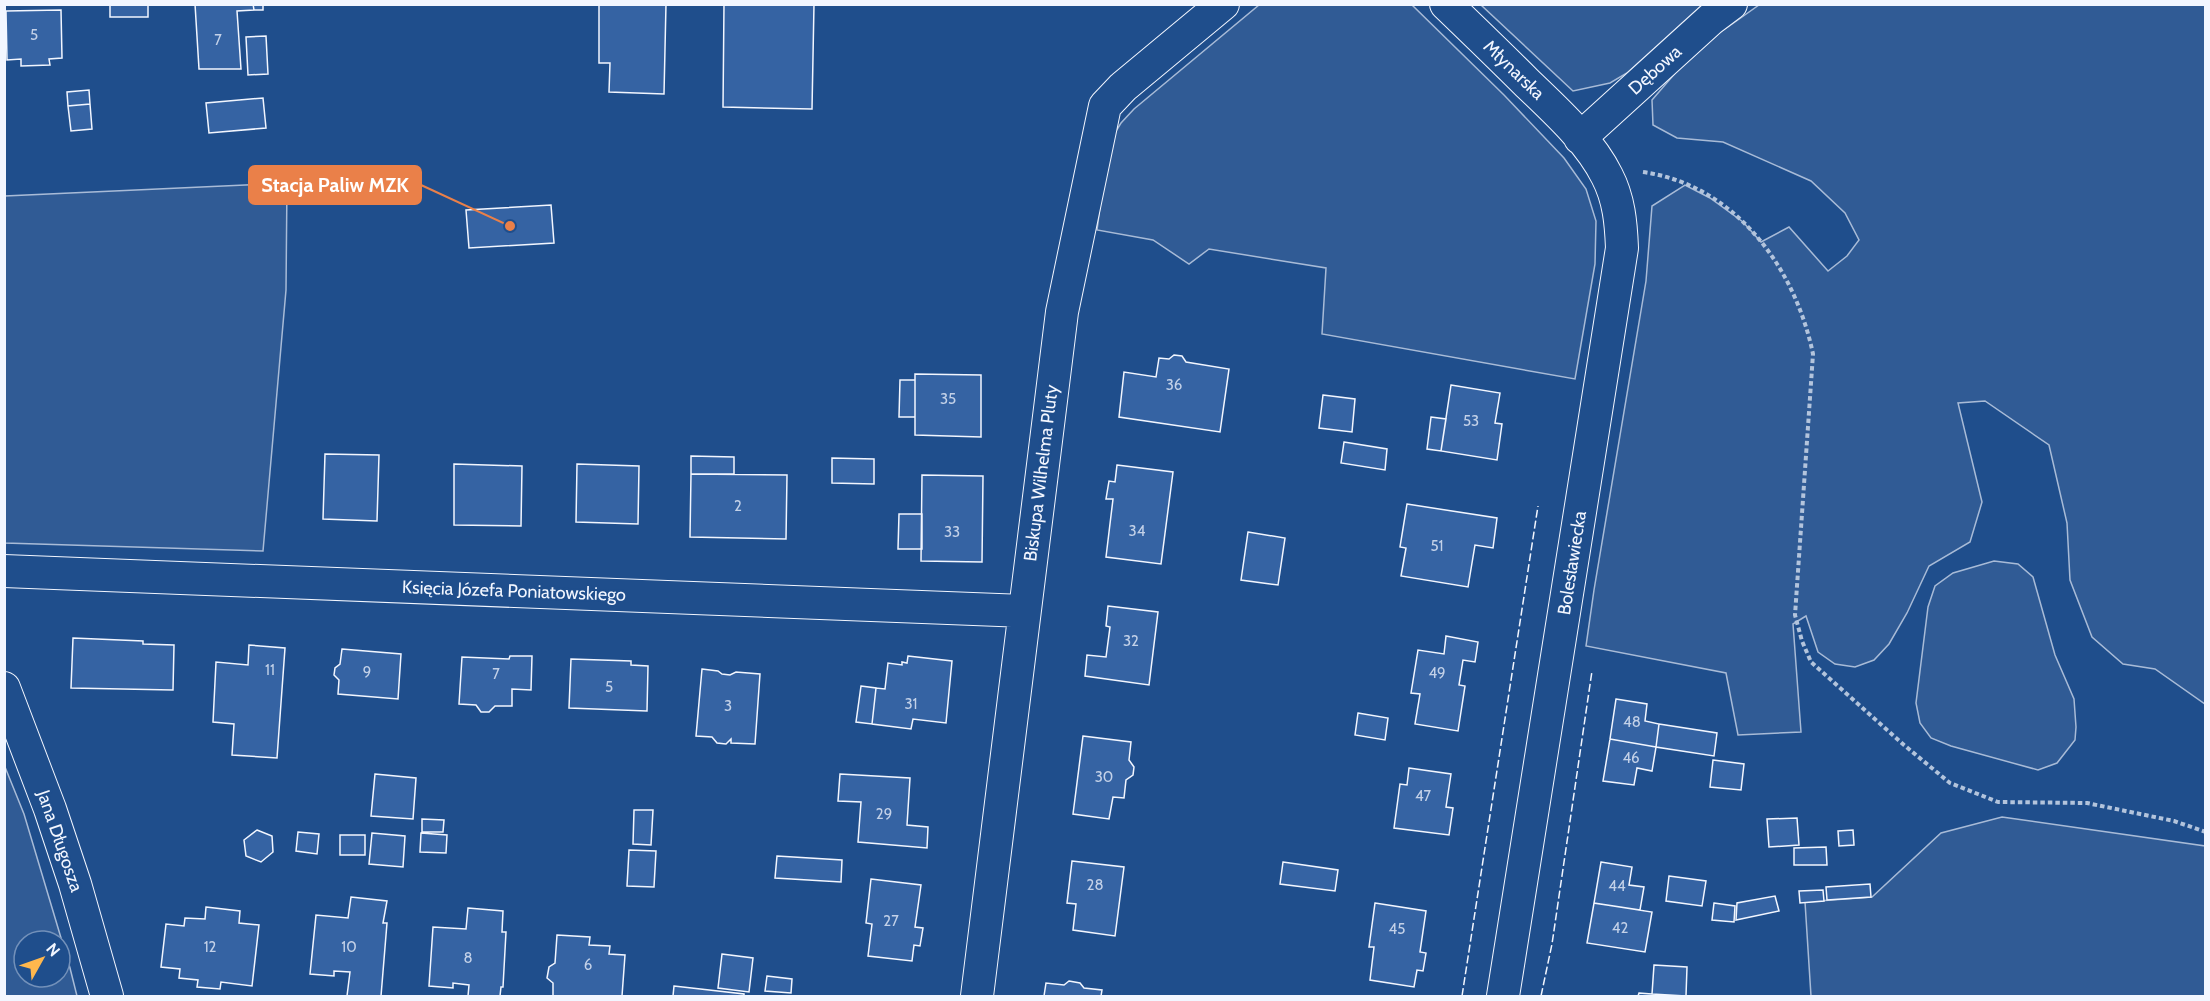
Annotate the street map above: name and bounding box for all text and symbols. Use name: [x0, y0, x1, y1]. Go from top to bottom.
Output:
house number: 5: [30, 26, 38, 44]
house number: 7: [214, 31, 222, 49]
street label: Młynarska: [1479, 36, 1549, 105]
street label: Dębowa: [1624, 40, 1686, 99]
callout: Stacja Paliw MZK: [249, 166, 421, 204]
text: Stacja Paliw MZK: [261, 173, 409, 197]
house number: 36: [1166, 376, 1182, 394]
street label: Biskupa Wilhelma Pluty: [1019, 383, 1063, 563]
house number: 35: [940, 390, 956, 408]
house number: 53: [1463, 412, 1479, 430]
house number: 2: [734, 497, 742, 515]
street label: Bolesławiecka: [1553, 509, 1591, 617]
house number: 34: [1129, 522, 1146, 540]
house number: 33: [944, 523, 960, 541]
house number: 51: [1430, 537, 1444, 555]
street label: Księcia Józefa Poniatowskiego: [402, 576, 626, 606]
house number: 32: [1123, 632, 1139, 650]
house number: 11: [265, 661, 275, 679]
house number: 9: [363, 663, 371, 681]
house number: 49: [1428, 664, 1446, 682]
house number: 7: [492, 665, 500, 683]
house number: 5: [605, 678, 613, 696]
house number: 31: [904, 695, 918, 713]
house number: 3: [724, 697, 732, 715]
house number: 48: [1623, 713, 1641, 731]
house number: 46: [1622, 749, 1640, 767]
house number: 30: [1095, 768, 1113, 786]
street label: Jana Długosza: [32, 786, 88, 895]
house number: 47: [1415, 787, 1432, 805]
house number: 29: [876, 805, 892, 823]
house number: 28: [1087, 876, 1103, 894]
house number: 44: [1608, 877, 1626, 895]
house number: 27: [883, 912, 899, 930]
house number: 42: [1612, 919, 1628, 937]
house number: 45: [1389, 920, 1405, 938]
north arrow: [12, 929, 72, 989]
house number: 12: [204, 938, 217, 956]
house number: 10: [341, 938, 357, 956]
text: N: [42, 939, 64, 960]
house number: 8: [463, 949, 473, 967]
house number: 6: [584, 956, 592, 974]

